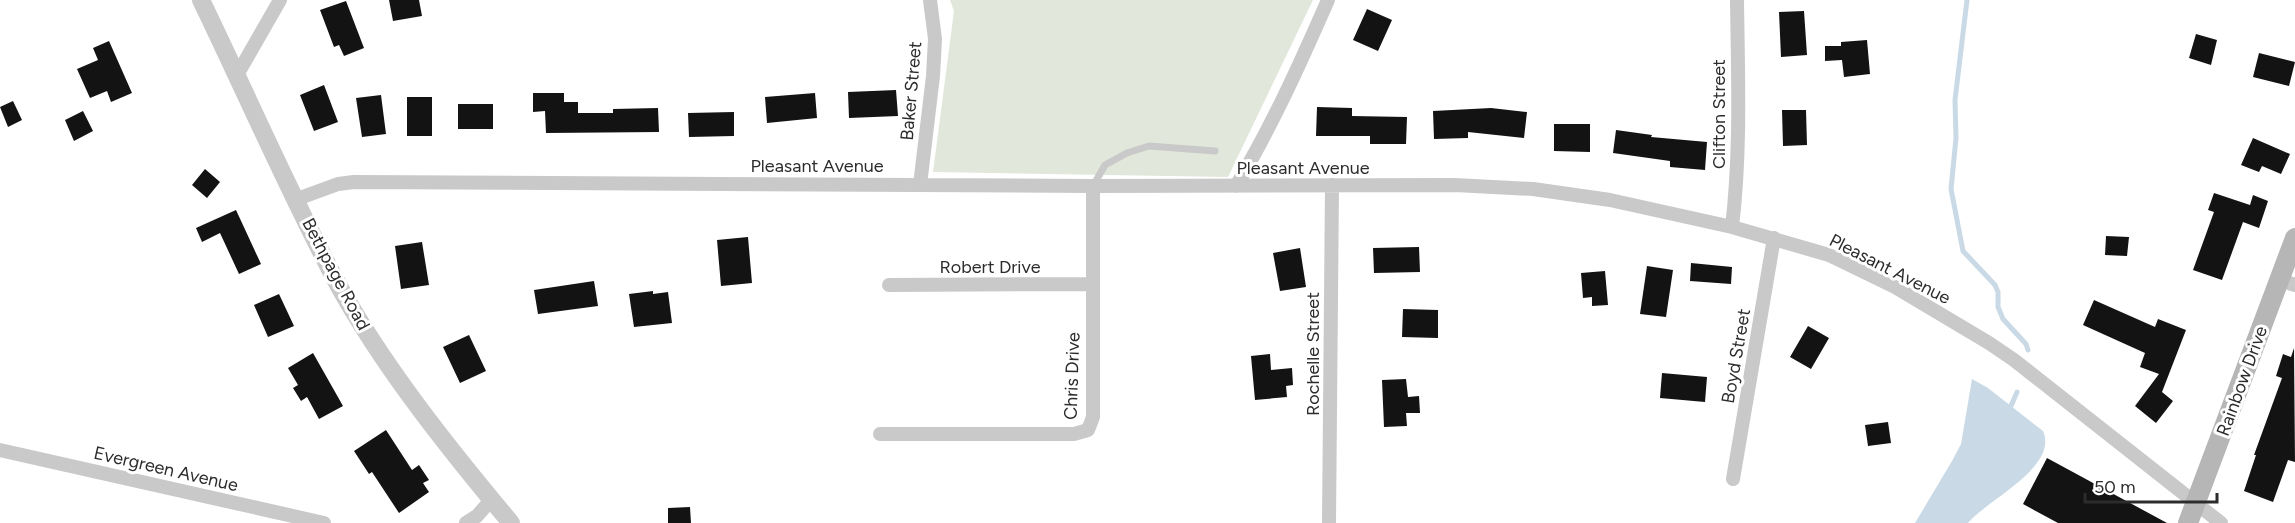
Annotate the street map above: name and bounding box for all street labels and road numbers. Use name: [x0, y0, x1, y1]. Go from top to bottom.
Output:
street label: Baker Street: [896, 40, 926, 142]
street label: Clifton Street: [1708, 59, 1730, 169]
street label: Pleasant Avenue: [750, 155, 884, 177]
street label: Pleasant Avenue: [1236, 157, 1370, 179]
street label: Bethpage Road: [297, 214, 375, 334]
street label: Pleasant Avenue: [1826, 229, 1954, 309]
street label: Robert Drive: [939, 256, 1041, 278]
street label: Rochelle Street: [1302, 292, 1324, 416]
street label: Boyd Street: [1717, 307, 1755, 405]
street label: Rainbow Drive: [2212, 323, 2272, 439]
street label: Chris Drive: [1059, 332, 1085, 420]
street label: Evergreen Avenue: [92, 442, 240, 496]

